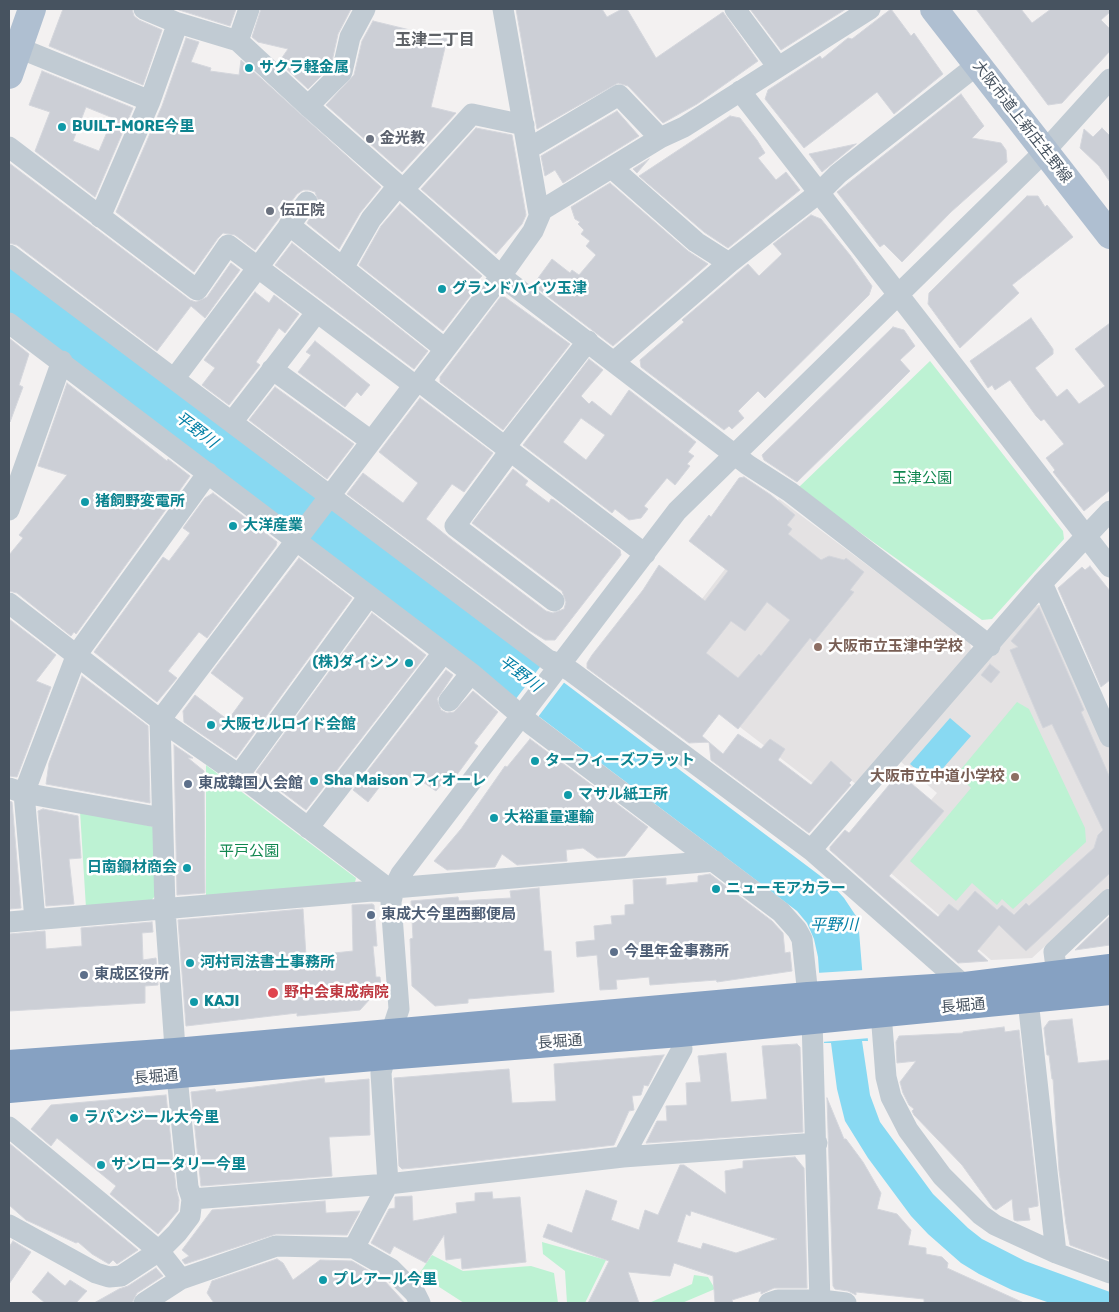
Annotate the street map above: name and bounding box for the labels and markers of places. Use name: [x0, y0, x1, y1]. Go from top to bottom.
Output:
place label: サクラ軽金属: [259, 59, 349, 77]
marker: サクラ軽金属: [243, 62, 255, 74]
place label: BUILT-MORE今里: [72, 118, 194, 136]
marker: BUILT-MORE今里: [56, 121, 68, 133]
place label: 金光教: [380, 130, 425, 148]
marker: 金光教: [364, 133, 376, 145]
place label: 伝正院: [280, 202, 325, 220]
marker: 伝正院: [264, 205, 276, 217]
place label: グランドハイツ玉津: [452, 280, 587, 298]
marker: グランドハイツ玉津: [436, 283, 448, 295]
place label: 猪飼野変電所: [95, 493, 185, 511]
marker: 猪飼野変電所: [79, 496, 91, 508]
place label: 大洋産業: [243, 517, 303, 535]
marker: 大洋産業: [227, 520, 239, 532]
place label: 大阪市立玉津中学校: [828, 638, 963, 656]
marker: 大阪市立玉津中学校: [812, 641, 824, 653]
place label: (株)ダイシン: [312, 654, 399, 672]
marker: (株)ダイシン: [403, 657, 415, 669]
place label: 大阪セルロイド会館: [221, 716, 356, 734]
marker: 大阪セルロイド会館: [205, 719, 217, 731]
place label: ターフィーズフラット: [545, 752, 695, 770]
marker: ターフィーズフラット: [529, 755, 541, 767]
place label: 大阪市立中道小学校: [870, 768, 1005, 786]
marker: 大阪市立中道小学校: [1009, 771, 1021, 783]
place label: Sha Maison フィオーレ: [324, 772, 487, 790]
place label: 東成韓国人会館: [198, 775, 303, 793]
marker: Sha Maison フィオーレ: [308, 775, 320, 787]
marker: 東成韓国人会館: [182, 778, 194, 790]
place label: マサル紙工所: [578, 786, 668, 804]
marker: マサル紙工所: [562, 789, 574, 801]
place label: 大裕重量運輸: [504, 809, 594, 827]
marker: 大裕重量運輸: [488, 812, 500, 824]
place label: 日南鋼材商会: [87, 859, 177, 877]
marker: 日南鋼材商会: [181, 862, 193, 874]
place label: ニューモアカラー: [726, 880, 846, 898]
marker: ニューモアカラー: [710, 883, 722, 895]
place label: 東成大今里西郵便局: [381, 906, 516, 924]
marker: 東成大今里西郵便局: [365, 909, 377, 921]
place label: 今里年金事務所: [624, 943, 729, 961]
marker: 今里年金事務所: [608, 946, 620, 958]
place label: 河村司法書士事務所: [200, 954, 335, 972]
marker: 河村司法書士事務所: [184, 957, 196, 969]
place label: 東成区役所: [94, 966, 169, 984]
marker: 東成区役所: [78, 969, 90, 981]
place label: 野中会東成病院: [284, 984, 389, 1002]
marker: 野中会東成病院: [266, 986, 280, 1000]
place label: KAJI: [204, 993, 239, 1011]
marker: KAJI: [188, 996, 200, 1008]
place label: ラパンジール大今里: [84, 1109, 219, 1127]
marker: ラパンジール大今里: [68, 1112, 80, 1124]
place label: サンロータリー今里: [111, 1156, 246, 1174]
marker: サンロータリー今里: [95, 1159, 107, 1171]
place label: プレアール今里: [333, 1271, 437, 1289]
marker: プレアール今里: [317, 1274, 329, 1286]

